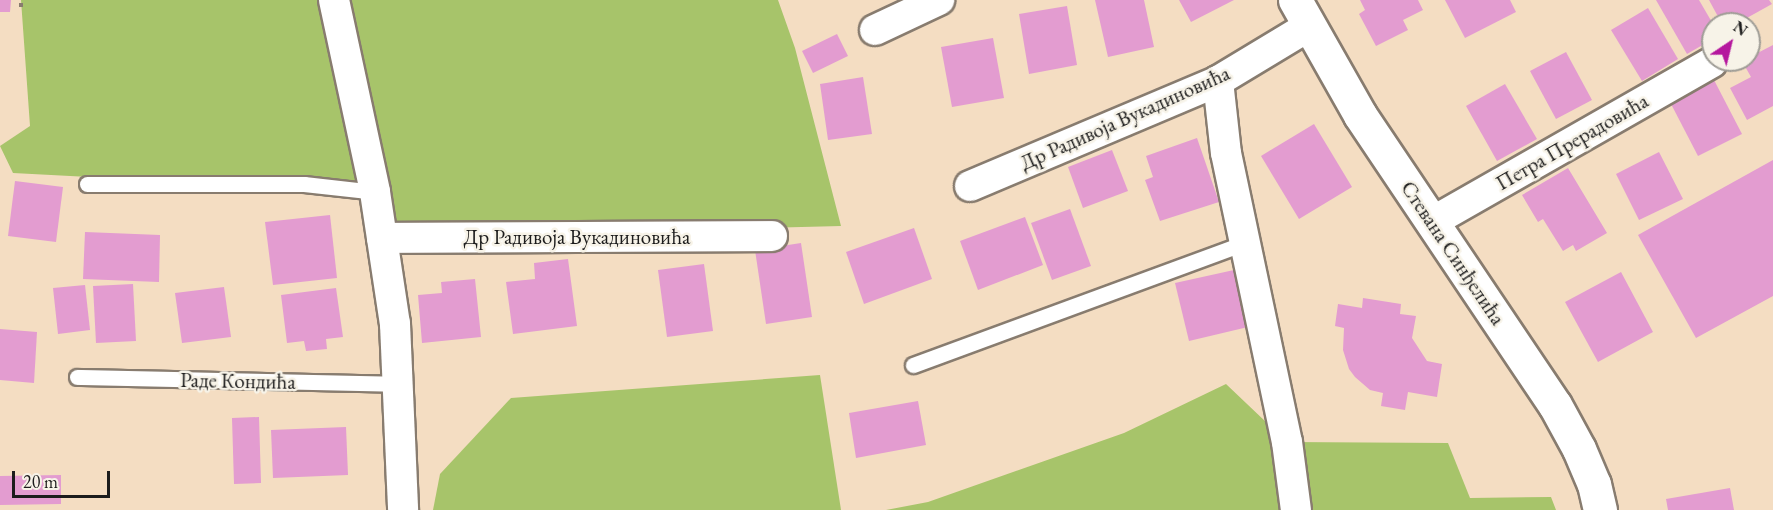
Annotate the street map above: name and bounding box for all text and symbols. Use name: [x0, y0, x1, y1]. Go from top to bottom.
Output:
north arrow: [1701, 12, 1761, 72]
text: N: [1729, 16, 1752, 41]
street label: Др Радивоја Вукадиновића: [1016, 60, 1234, 176]
street label: Петра Прерадовића: [1491, 88, 1653, 196]
street label: Стевана Синђелића: [1395, 176, 1511, 330]
street label: Др Радивоја Вукадиновића: [464, 224, 690, 250]
street label: Раде Кондића: [180, 367, 296, 395]
scale bar: [15, 459, 112, 497]
text: 20 m: [23, 470, 58, 493]

